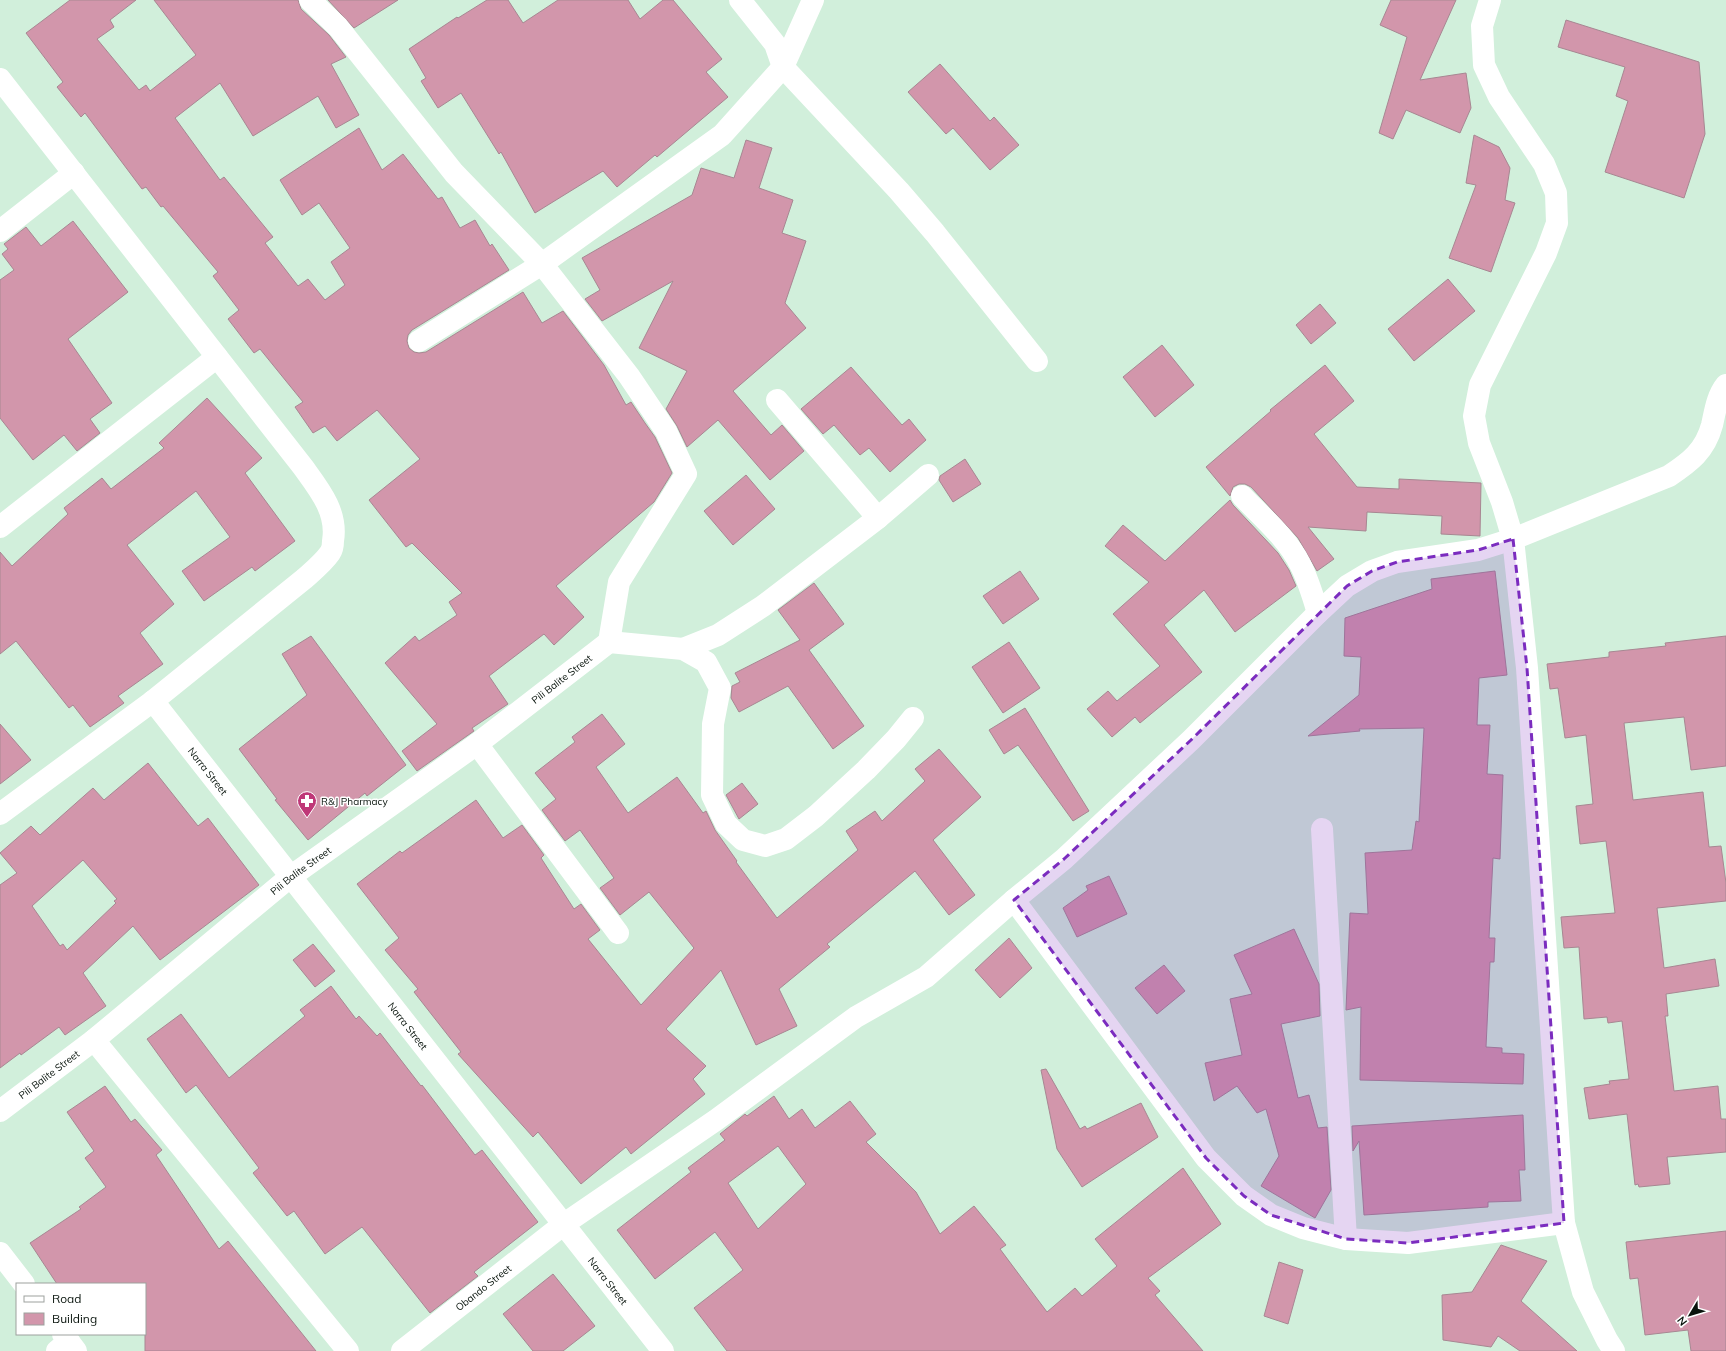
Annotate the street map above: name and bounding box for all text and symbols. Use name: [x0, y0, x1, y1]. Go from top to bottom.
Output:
street label: Pili Balite Street: [529, 651, 595, 706]
street label: Narra Street: [185, 745, 231, 798]
pharmacy icon: R&J Pharmacy: [296, 790, 318, 818]
place label: R&J Pharmacy: [321, 795, 389, 808]
street label: Pili Balite Street: [267, 843, 334, 898]
street label: Narra Street: [385, 999, 431, 1053]
street label: Pili Balite Street: [16, 1047, 82, 1101]
street label: Narra Street: [585, 1254, 631, 1308]
street label: Obando Street: [452, 1261, 514, 1313]
legend: [16, 1283, 146, 1335]
text: Road: [52, 1291, 81, 1306]
north arrow: [1670, 1295, 1710, 1335]
text: Building: [52, 1311, 97, 1326]
text: N: [1674, 1314, 1690, 1329]

